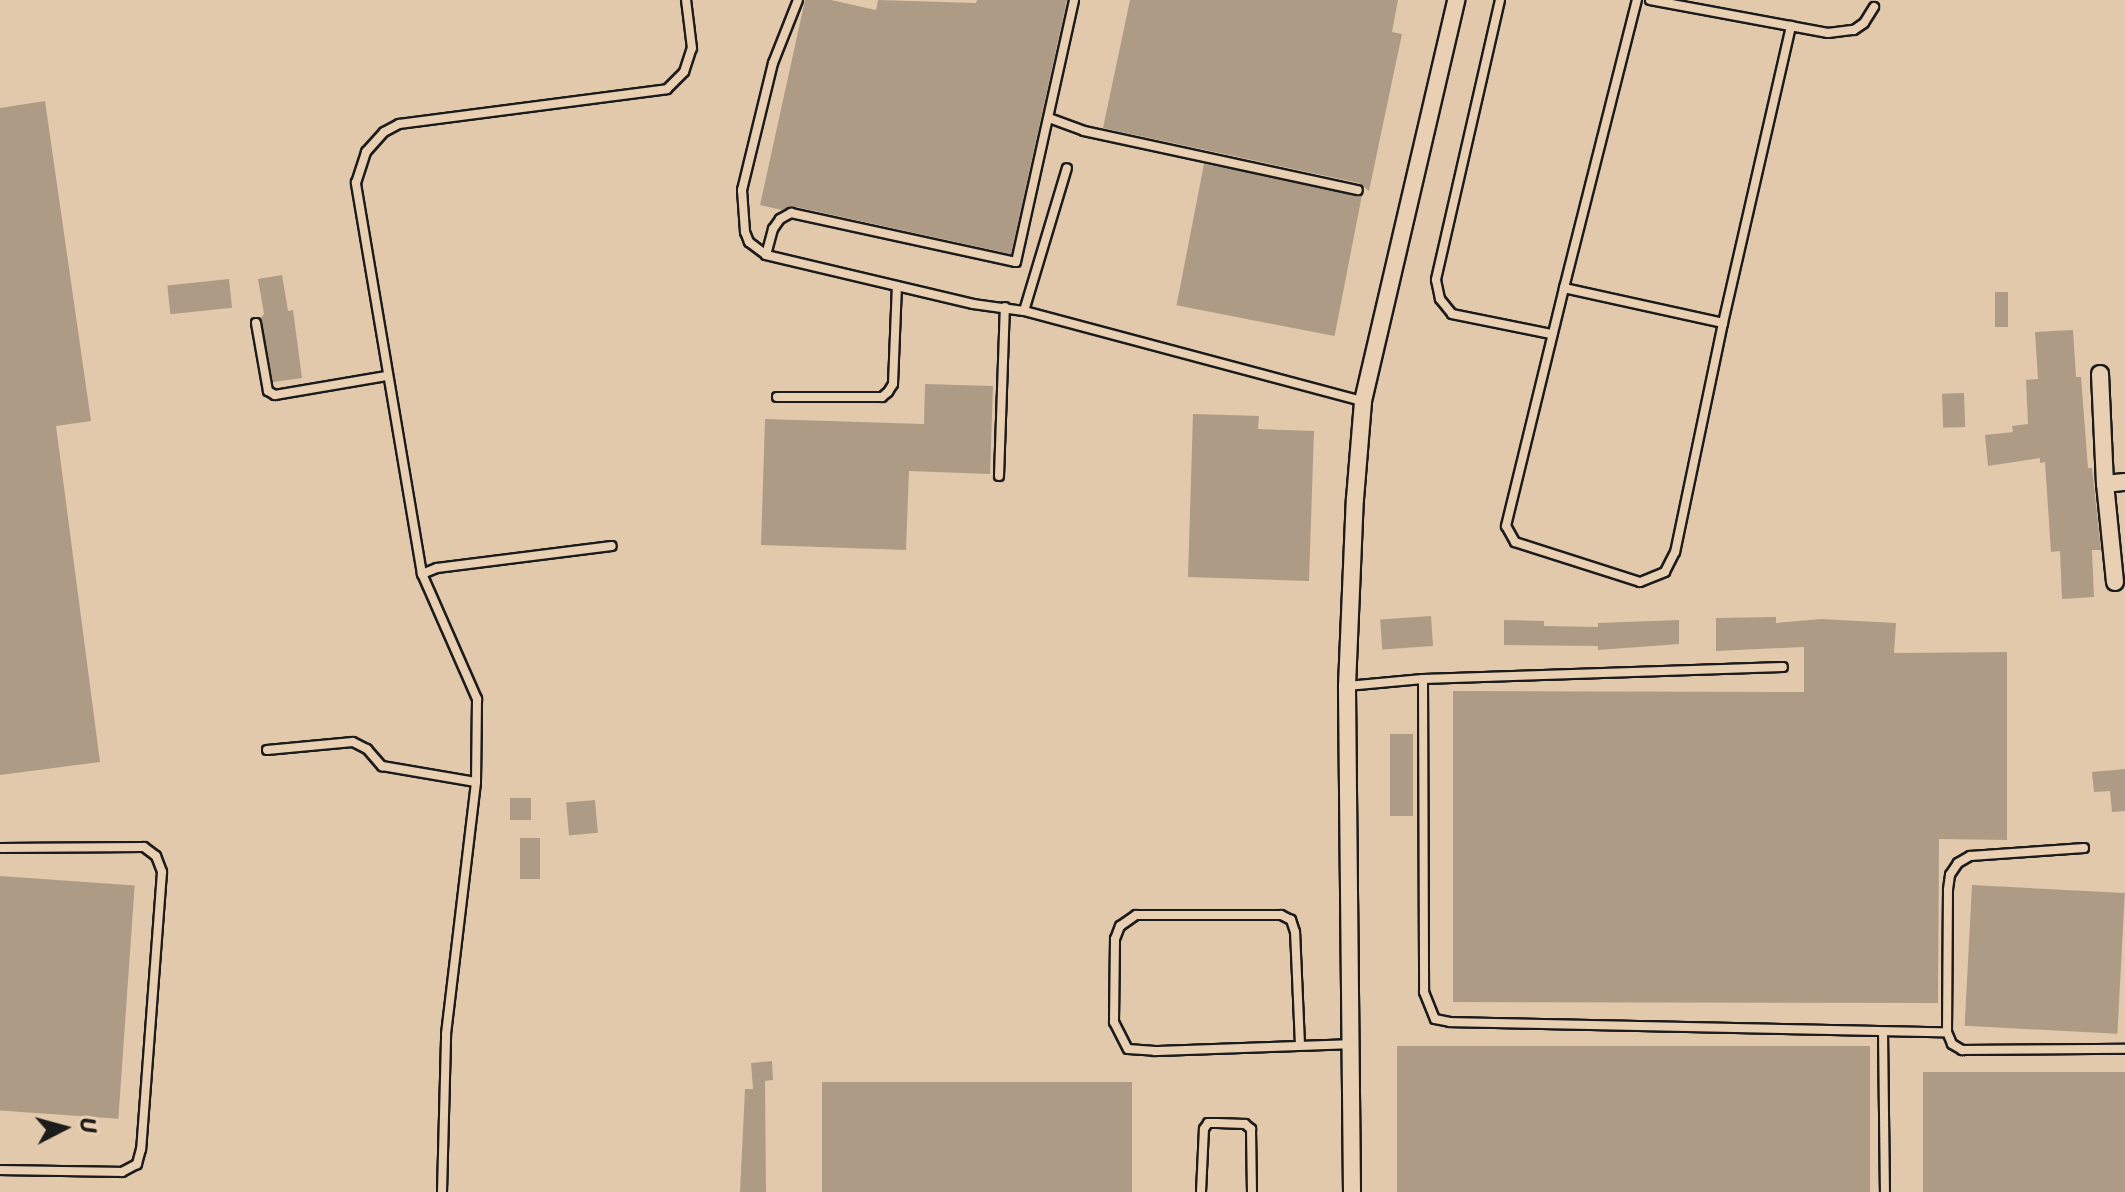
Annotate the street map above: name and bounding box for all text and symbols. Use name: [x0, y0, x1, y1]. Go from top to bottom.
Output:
north arrow: [24, 1088, 104, 1168]
text: U: [68, 1116, 109, 1135]

